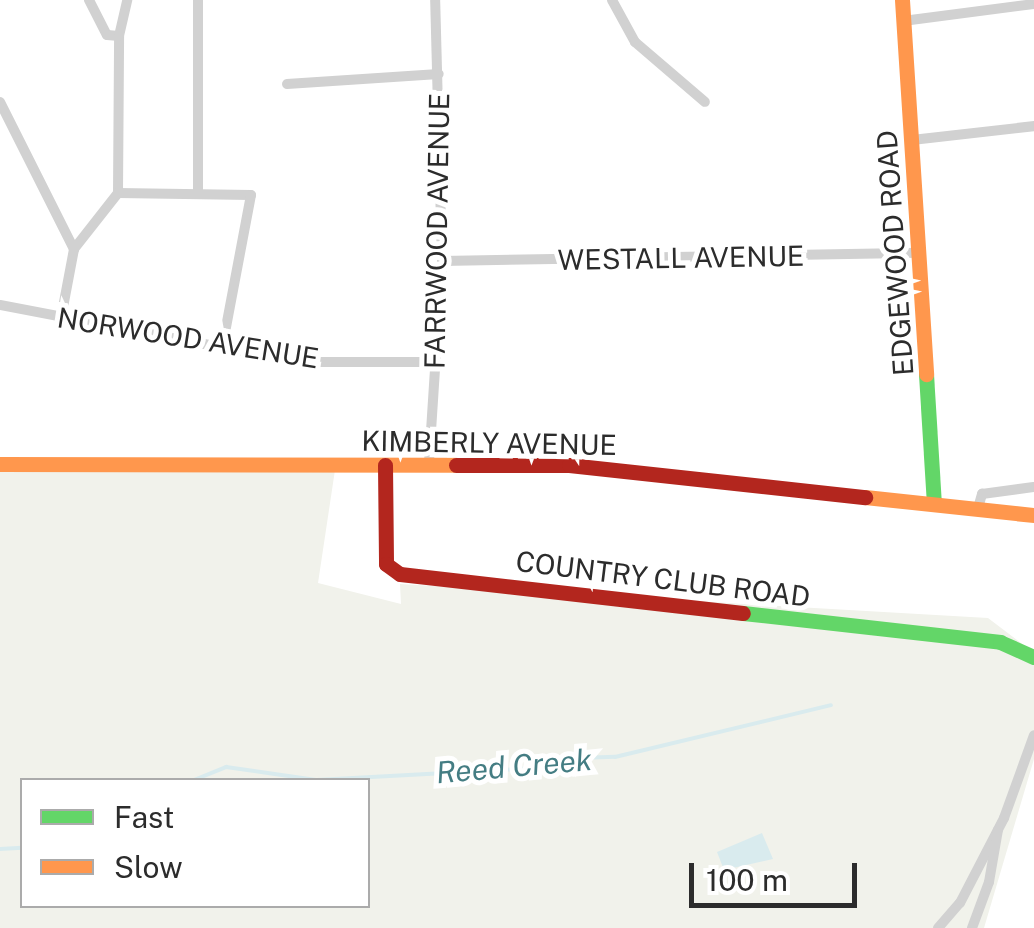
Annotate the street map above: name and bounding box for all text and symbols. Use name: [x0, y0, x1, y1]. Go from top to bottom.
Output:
street label: FARRWOOD AVENUE: [418, 93, 456, 369]
street label: EDGEWOOD ROAD: [870, 129, 920, 377]
street label: WESTALL AVENUE: [557, 239, 805, 277]
street label: NORWOOD AVENUE: [55, 301, 321, 375]
street label: KIMBERLY AVENUE: [361, 424, 617, 462]
street label: COUNTRY CLUB ROAD: [514, 544, 812, 614]
water label: Reed Creek: [435, 741, 593, 791]
legend: [20, 778, 370, 908]
text: Fast: [114, 799, 174, 835]
scale bar: [694, 843, 862, 905]
text: Slow: [114, 849, 183, 885]
text: 100 m: [706, 862, 788, 898]

